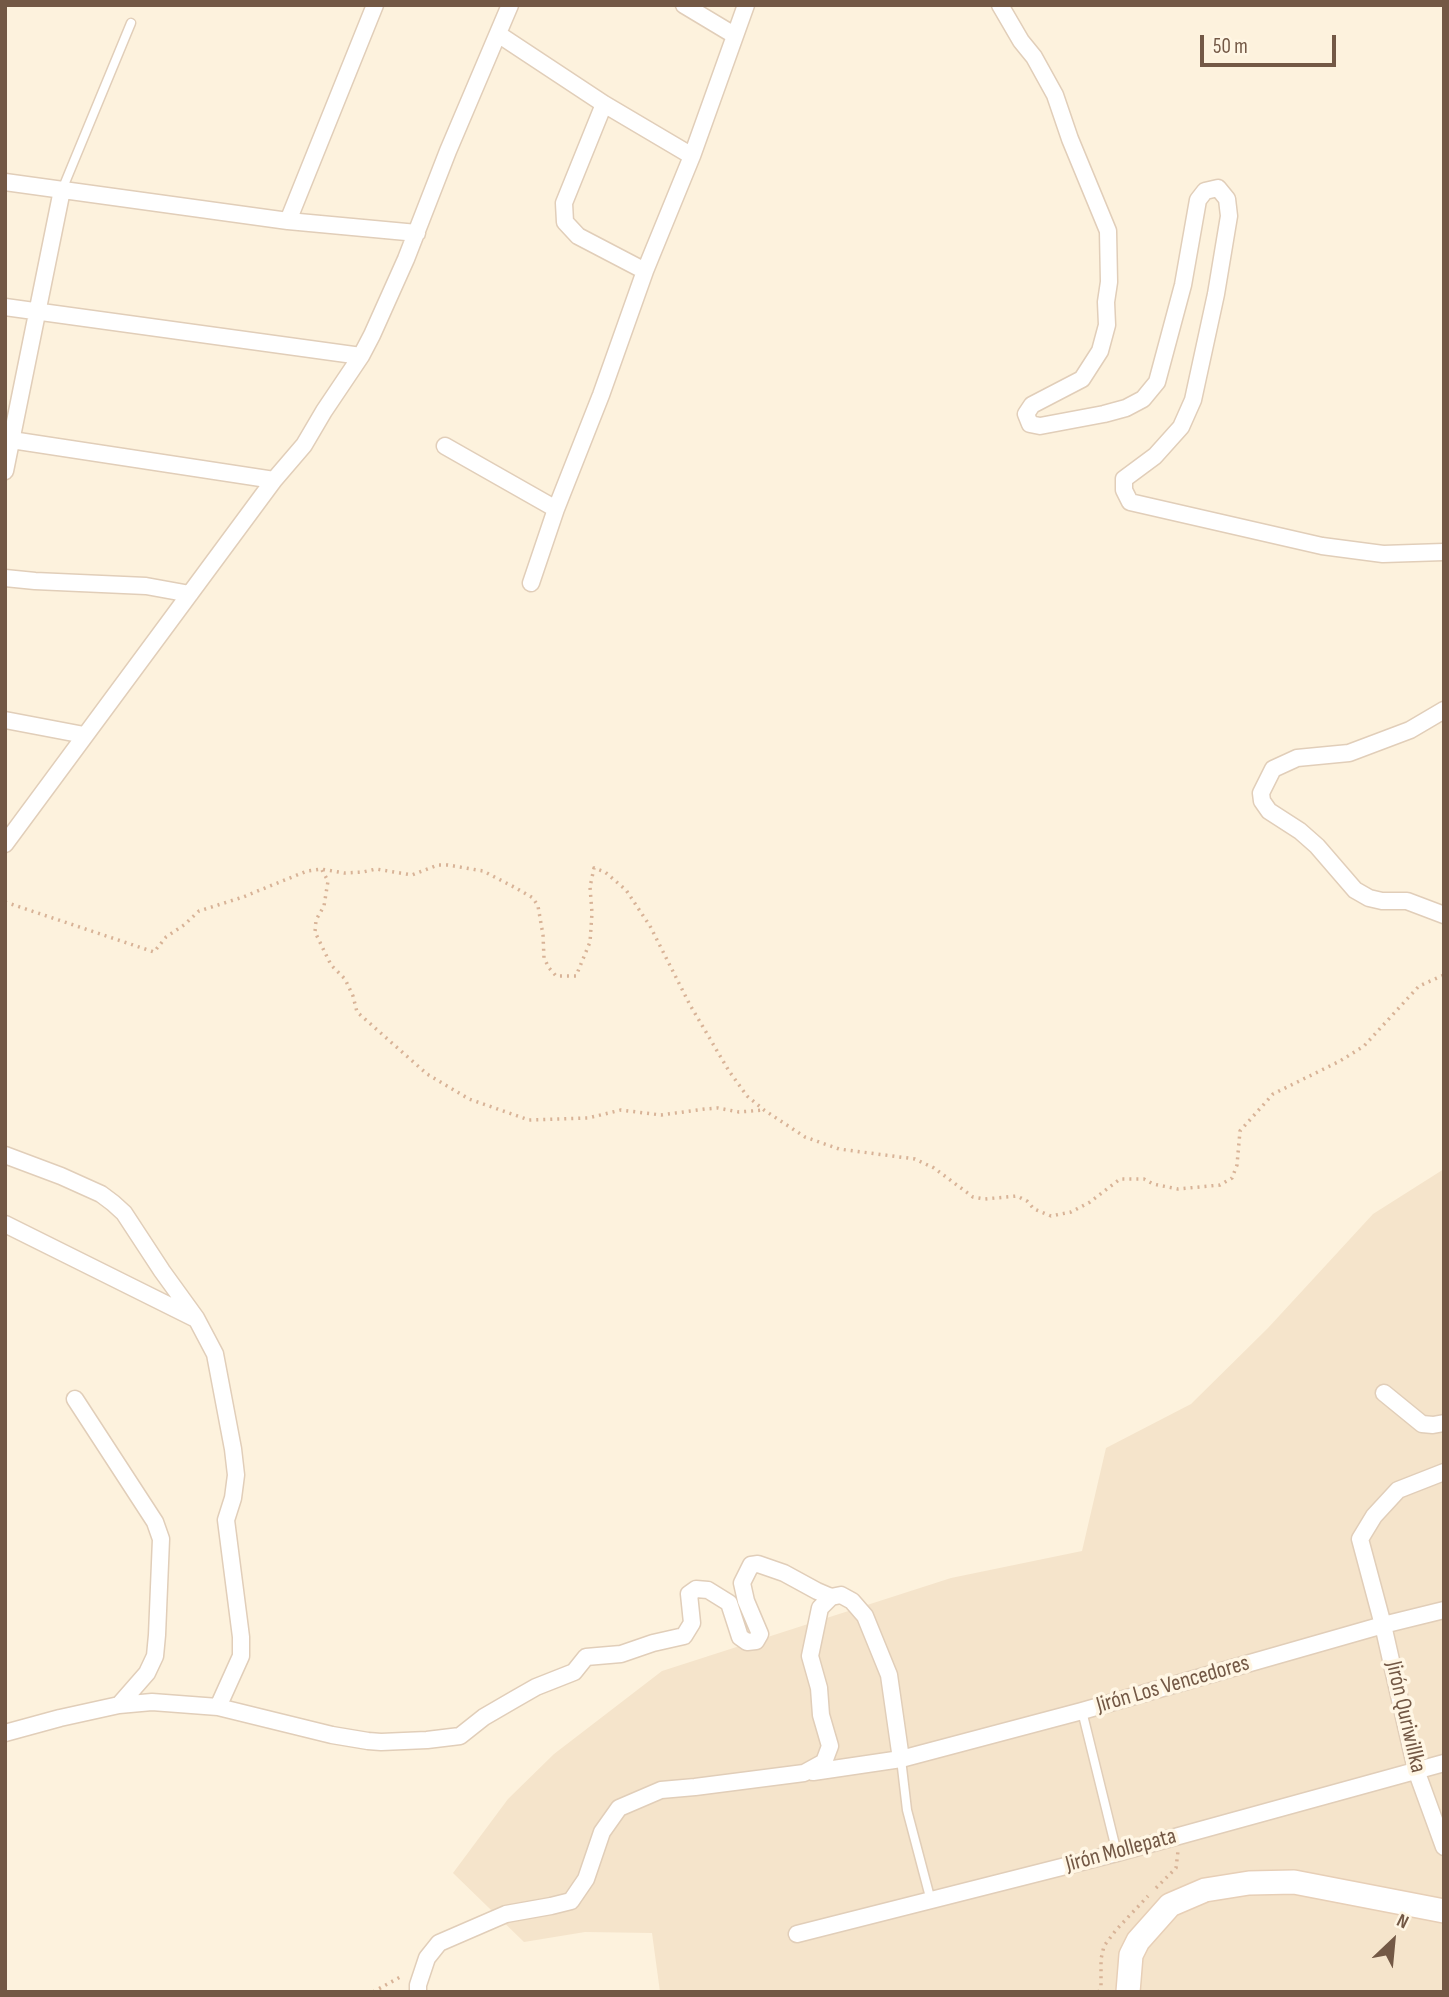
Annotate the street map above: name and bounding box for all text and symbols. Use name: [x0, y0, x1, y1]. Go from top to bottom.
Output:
scale bar: [1204, 21, 1340, 65]
text: 50 m: [1213, 34, 1248, 59]
street label: Jirón Los Vencedores: [1093, 1650, 1253, 1720]
street label: Jirón Quriwillka: [1379, 1659, 1431, 1775]
street label: Jirón Mollepata: [1063, 1823, 1179, 1879]
north arrow: [1358, 1906, 1428, 1976]
text: N: [1393, 1909, 1412, 1934]

